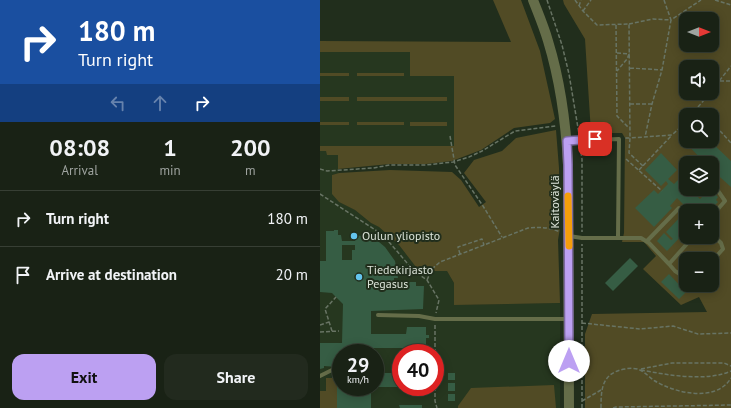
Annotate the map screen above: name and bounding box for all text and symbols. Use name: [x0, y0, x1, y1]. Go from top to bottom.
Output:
text: 180 m: [78, 12, 155, 49]
north arrow: [679, 12, 719, 52]
map controls: [679, 12, 719, 292]
icon: right: [12, 16, 64, 68]
text: Turn right: [78, 48, 153, 71]
button: sound: [679, 60, 719, 100]
icon: left: [107, 92, 129, 114]
icon: ahead: [149, 92, 171, 114]
icon: right: [191, 92, 213, 114]
button: search: [679, 108, 719, 148]
pin: [578, 122, 612, 156]
icon: arrive: [584, 128, 606, 150]
text: 08:08: [49, 132, 110, 163]
text: 1: [163, 132, 177, 163]
text: 200: [230, 132, 271, 163]
button: layers: [679, 156, 719, 196]
text: Arrival: [62, 162, 98, 179]
text: min: [159, 162, 181, 179]
text: m: [245, 162, 256, 179]
street label: Kaitoväylä: [547, 175, 562, 229]
button: +: [679, 204, 719, 244]
icon: right: [12, 208, 34, 230]
text: Turn right: [46, 209, 109, 228]
text: 180 m: [267, 209, 308, 228]
place label: Oulun yliopisto: [362, 228, 440, 243]
marker: Oulun yliopisto: [349, 231, 359, 241]
button: −: [679, 252, 719, 292]
place label: Tiedekirjasto Pegasus: [367, 262, 433, 291]
icon: arrive: [12, 264, 34, 286]
text: Arrive at destination: [46, 265, 177, 284]
text: 20 m: [275, 265, 308, 284]
marker: Tiedekirjasto Pegasus: [354, 272, 364, 282]
position arrow: [548, 340, 590, 382]
speed limit sign: 40: [392, 344, 444, 396]
text: 29: [347, 352, 369, 378]
button: Exit: [12, 354, 156, 400]
button: Share: [164, 354, 308, 400]
text: km/h: [347, 373, 369, 386]

